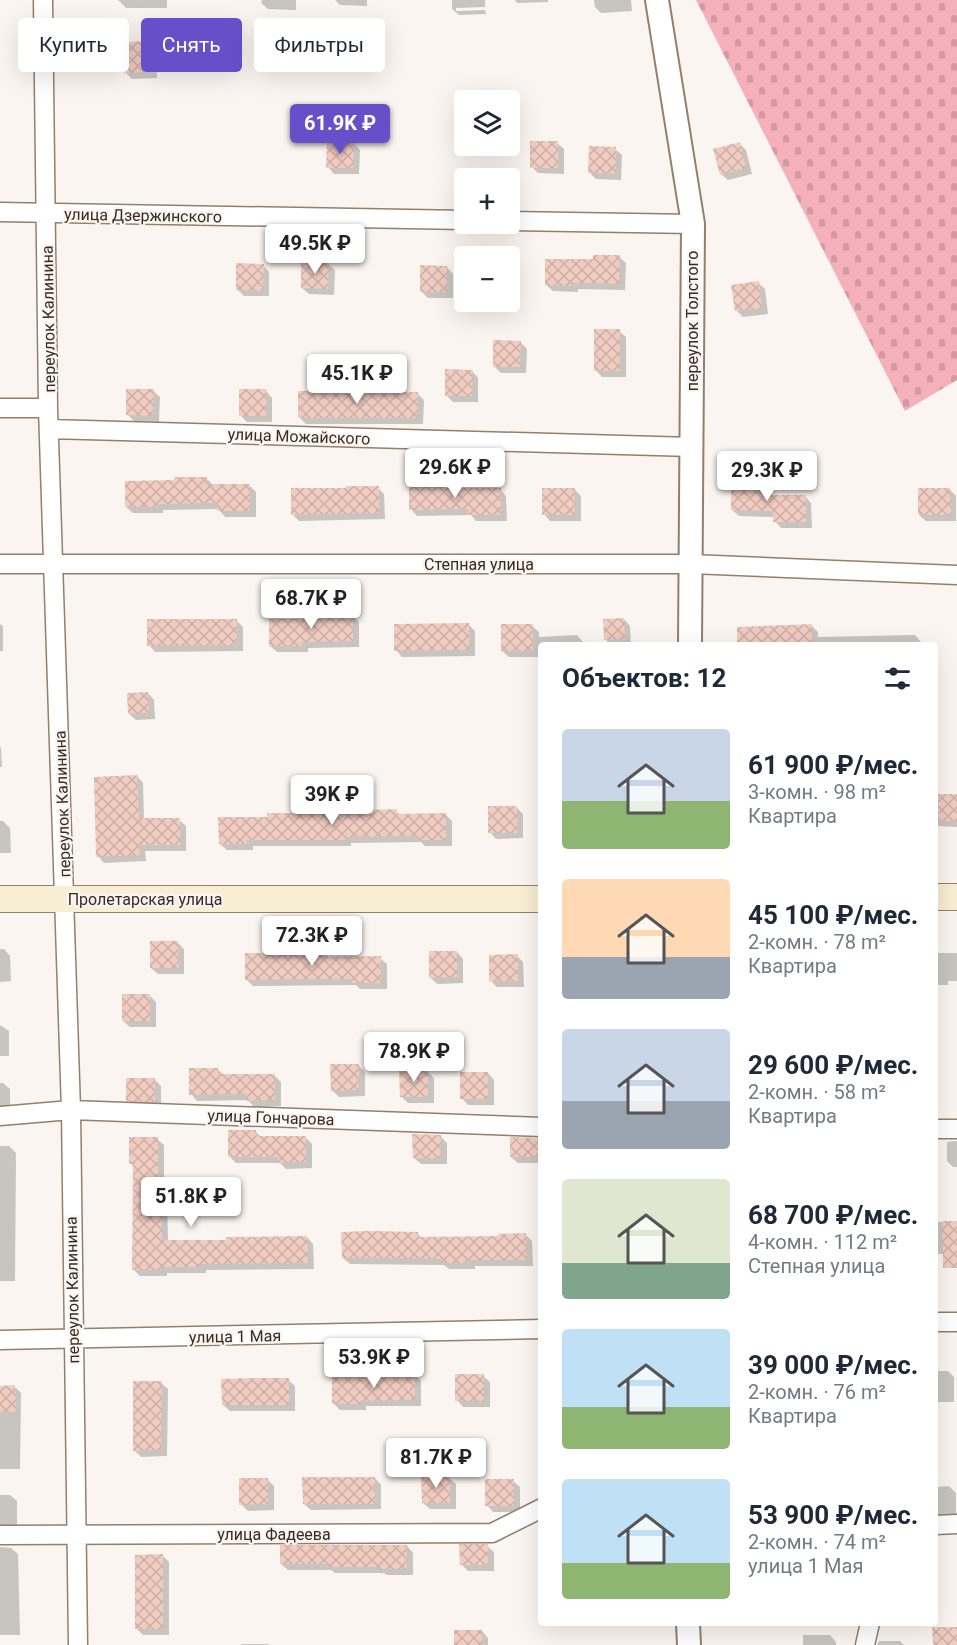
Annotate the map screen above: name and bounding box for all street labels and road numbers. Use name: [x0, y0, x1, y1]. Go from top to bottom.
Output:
street label: улица Дзержинского: [64, 205, 222, 226]
street label: переулок Калинина: [38, 245, 59, 393]
street label: переулок Толстого: [683, 251, 702, 391]
street label: улица Можайского: [227, 425, 371, 448]
street label: Степная улица: [424, 555, 534, 574]
street label: переулок Калинина: [50, 730, 75, 878]
street label: Пролетарская улица: [68, 890, 222, 909]
street label: улица Гончарова: [207, 1106, 335, 1129]
street label: переулок Калинина: [62, 1216, 83, 1364]
street label: улица 1 Мая: [189, 1326, 281, 1347]
street label: улица Фадеева: [217, 1525, 331, 1544]

